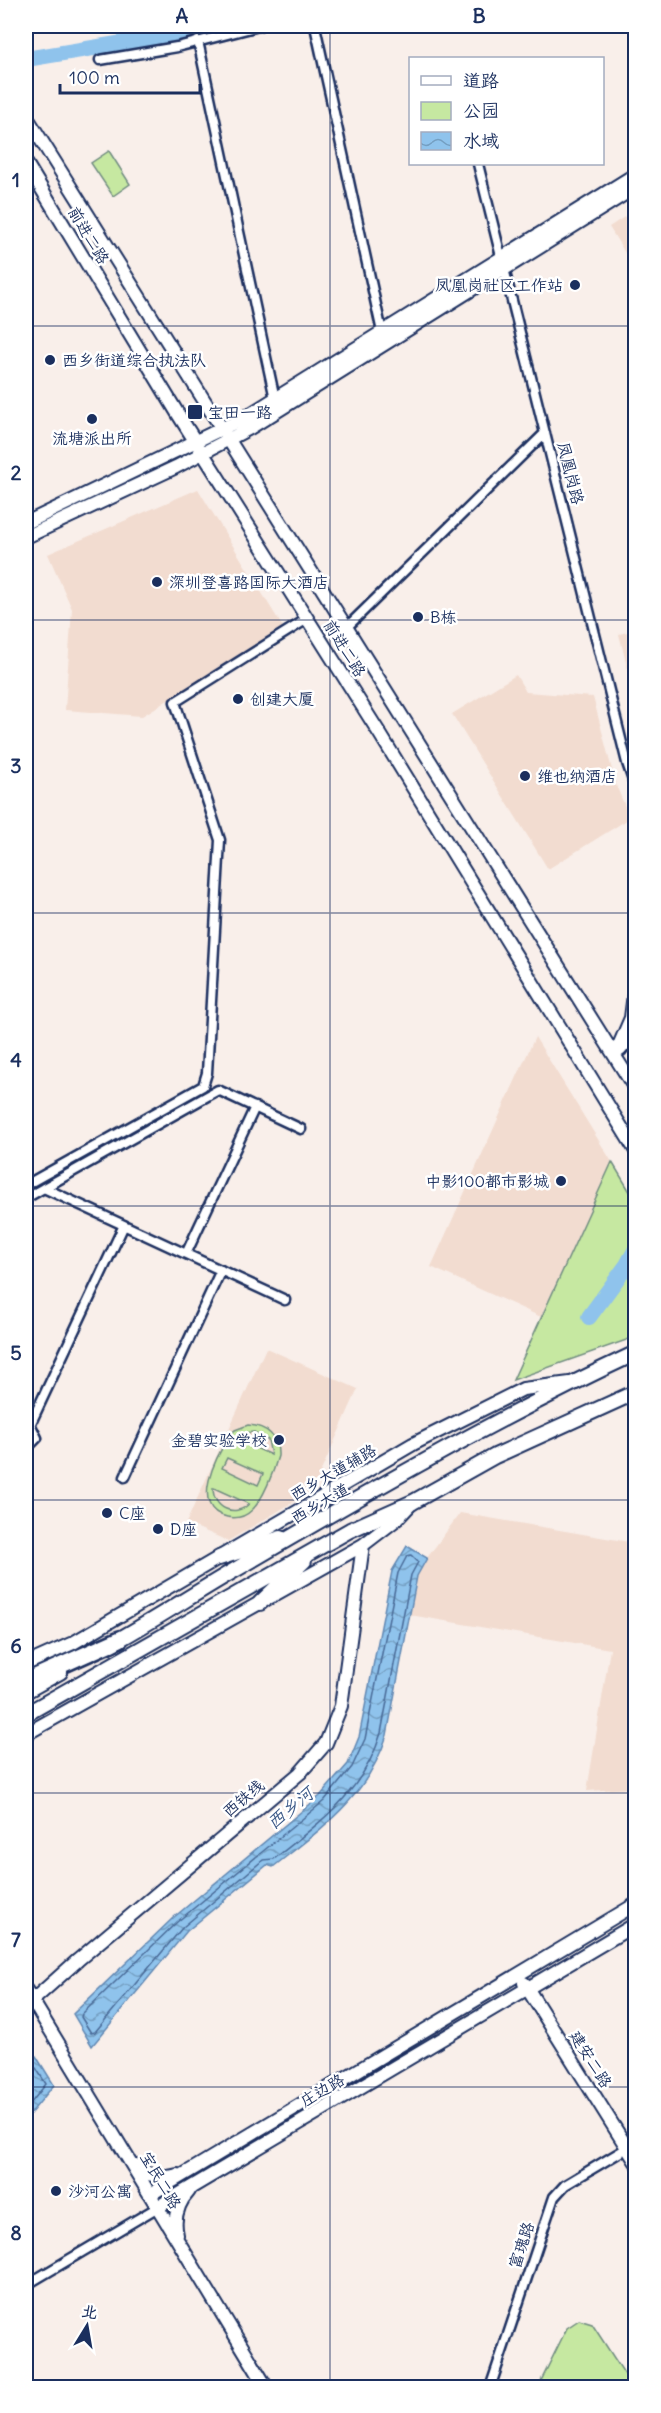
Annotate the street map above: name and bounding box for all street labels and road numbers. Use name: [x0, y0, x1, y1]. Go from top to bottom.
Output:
street label: 前进二路: [64, 202, 114, 268]
street label: 凤凰岗路: [554, 440, 588, 506]
street label: 前进二路: [320, 616, 370, 680]
street label: 西乡大道辅路: [287, 1440, 379, 1504]
street label: 西乡大道: [287, 1479, 353, 1527]
street label: 西铁线: [218, 1775, 268, 1821]
street label: 建安二路: [566, 2027, 616, 2091]
street label: 庄边路: [296, 2069, 348, 2111]
street label: 宝民二路: [136, 2147, 186, 2213]
street label: 富瑰路: [504, 2219, 538, 2271]

